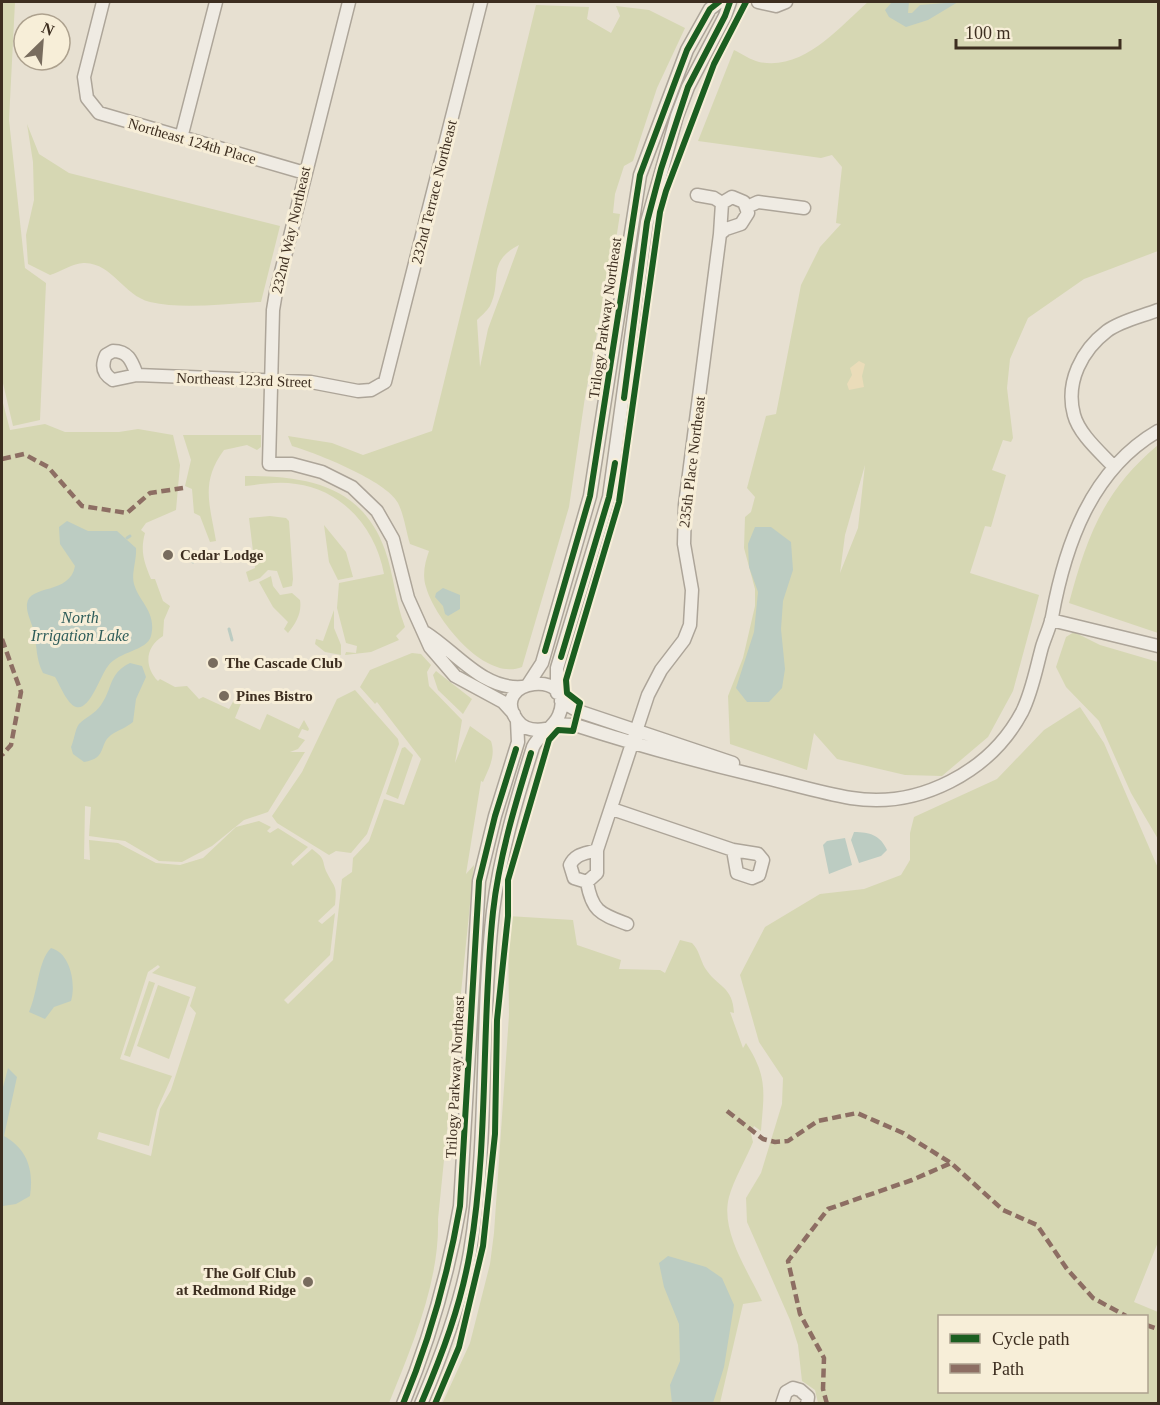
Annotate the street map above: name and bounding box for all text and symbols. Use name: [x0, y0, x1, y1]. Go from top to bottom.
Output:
north arrow: [12, 12, 72, 72]
scale bar: [956, 12, 1120, 50]
text: N: [39, 19, 57, 39]
text: 100 m: [965, 23, 1011, 43]
street label: Northeast 124th Place: [126, 115, 258, 167]
street label: 232nd Terrace Northeast: [408, 118, 460, 266]
street label: 232nd Way Northeast: [269, 164, 314, 295]
street label: Trilogy Parkway Northeast: [586, 235, 624, 400]
street label: Northeast 123rd Street: [176, 370, 313, 390]
street label: 235th Place Northeast: [676, 394, 708, 529]
place label: Cedar Lodge: [180, 547, 264, 563]
marker: Cedar Lodge: [161, 548, 175, 562]
water label: North Irrigation Lake: [30, 609, 129, 645]
place label: The Cascade Club: [225, 655, 343, 671]
marker: The Cascade Club: [206, 656, 220, 670]
place label: Pines Bistro: [236, 688, 313, 704]
marker: Pines Bistro: [217, 689, 231, 703]
street label: Trilogy Parkway Northeast: [443, 994, 467, 1159]
place label: The Golf Club at Redmond Ridge: [176, 1265, 296, 1298]
marker: The Golf Club at Redmond Ridge: [301, 1275, 315, 1289]
legend: [938, 1315, 1148, 1393]
text: Cycle path: [992, 1329, 1069, 1349]
text: Path: [992, 1359, 1024, 1379]

